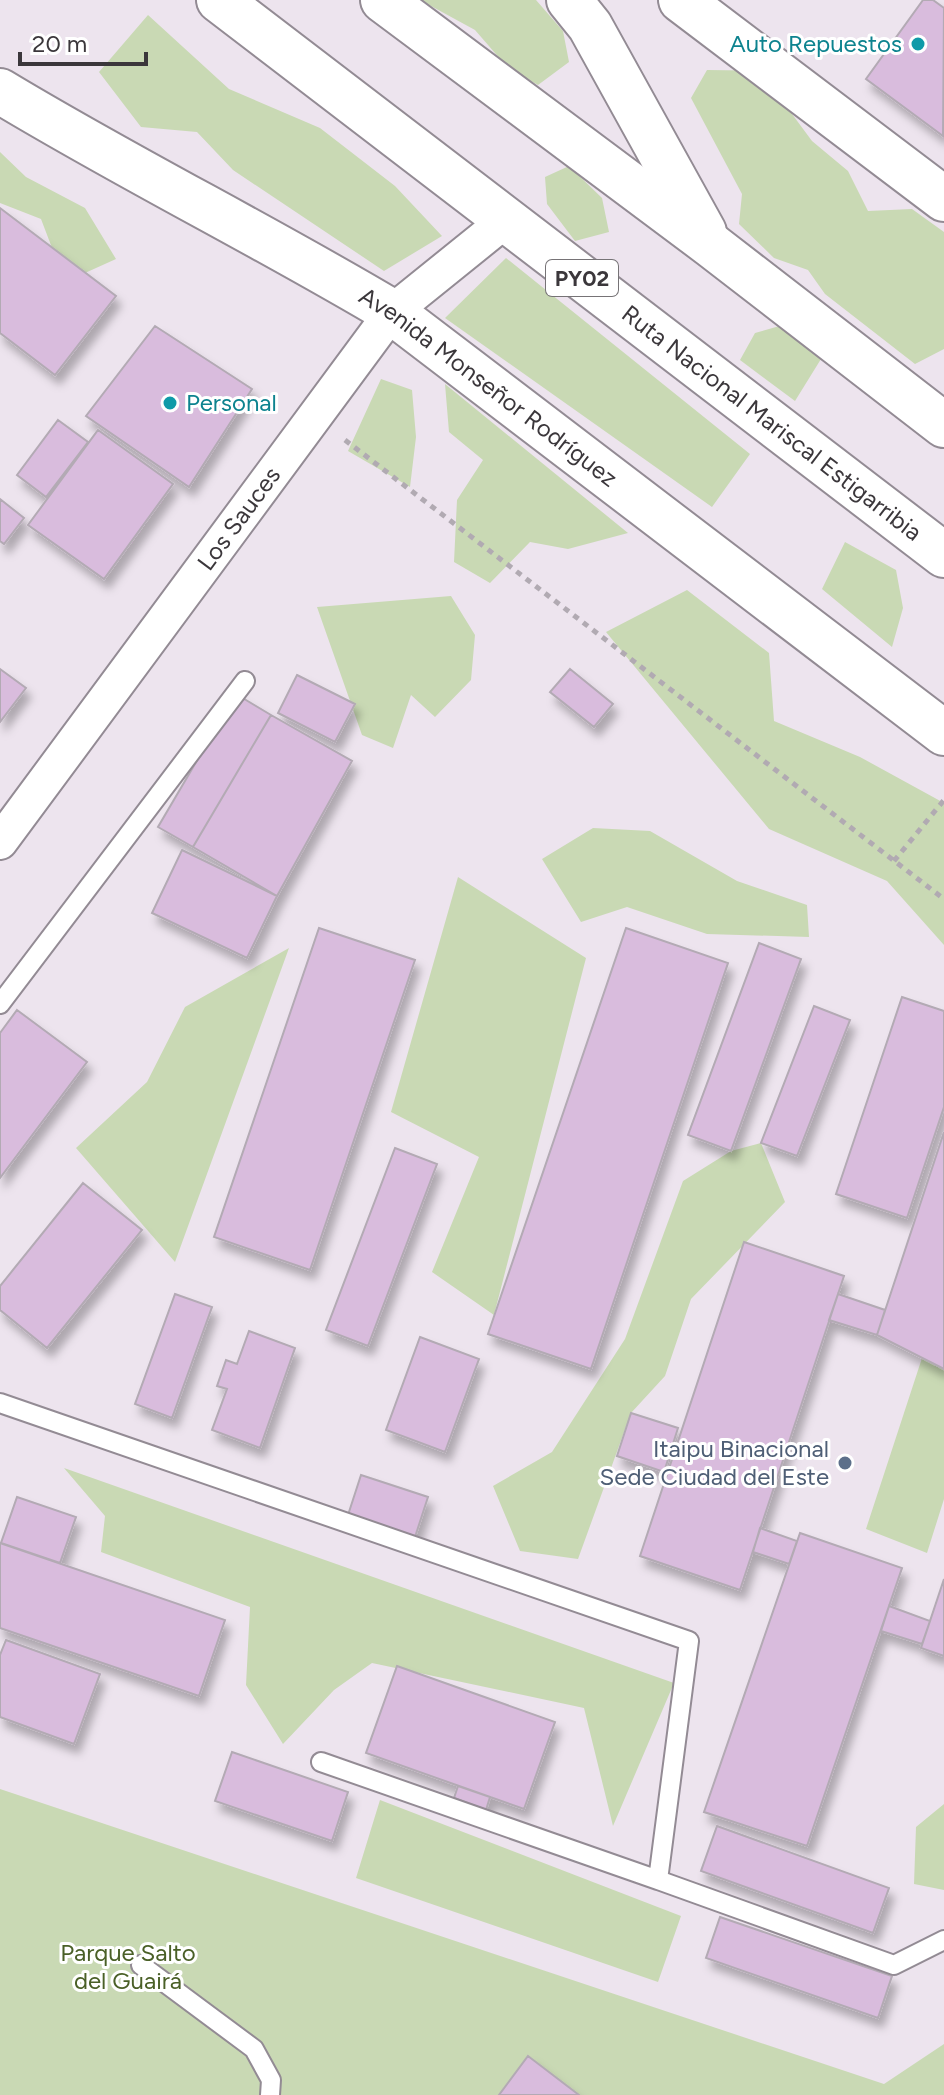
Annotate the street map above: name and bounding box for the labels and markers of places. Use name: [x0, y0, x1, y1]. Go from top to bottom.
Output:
place label: Auto Repuestos: [729, 29, 902, 58]
marker: Auto Repuestos: [909, 35, 927, 53]
place label: Personal: [186, 388, 277, 417]
marker: Personal: [161, 394, 179, 412]
place label: Itaipu Binacional Sede Ciudad del Este: [600, 1434, 829, 1491]
marker: Itaipu Binacional Sede Ciudad del Este: [836, 1454, 854, 1472]

